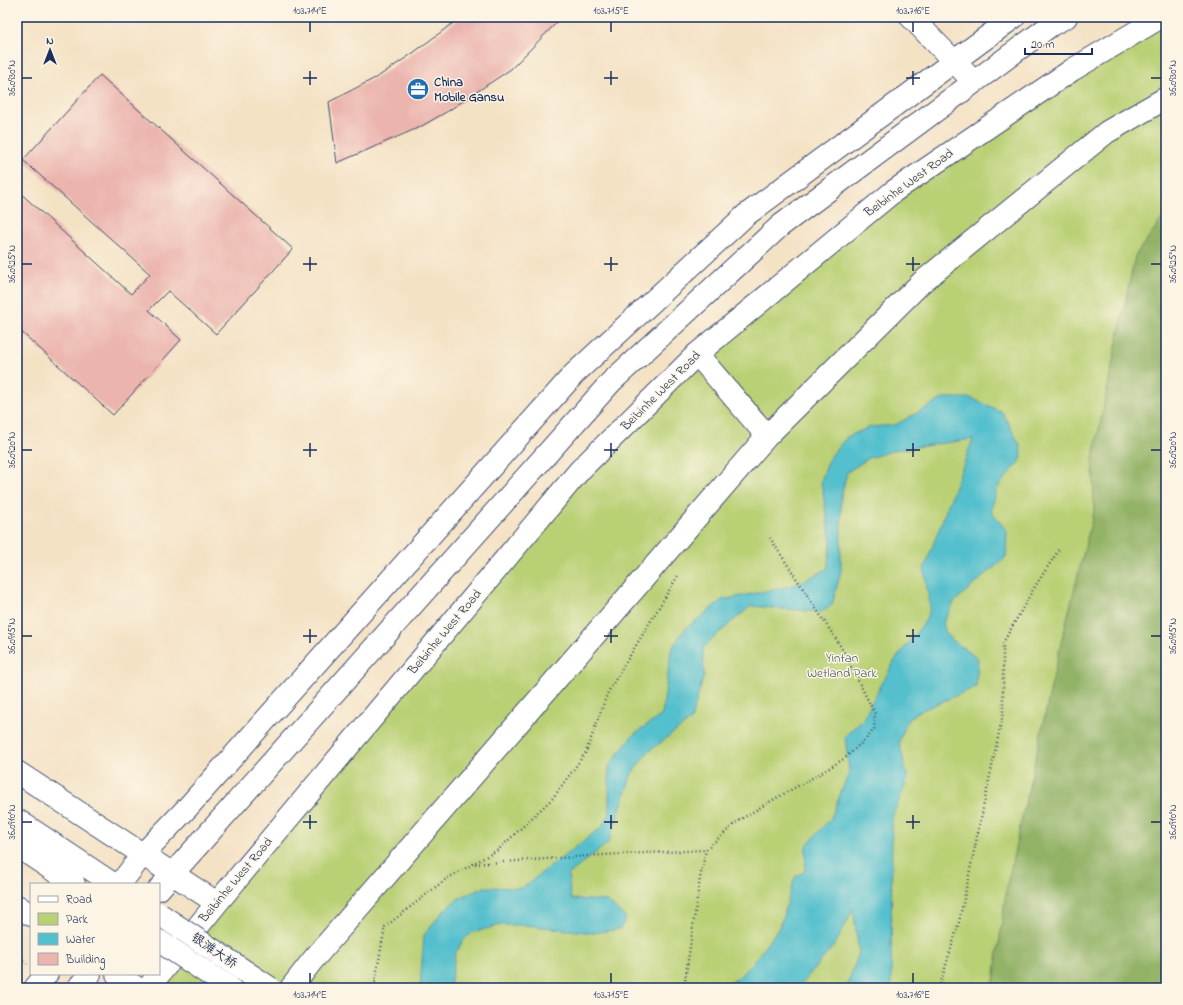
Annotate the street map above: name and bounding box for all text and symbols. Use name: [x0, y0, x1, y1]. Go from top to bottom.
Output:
text: 103.714°E: [293, 4, 327, 19]
text: 103.715°E: [593, 4, 629, 19]
text: 103.716°E: [896, 4, 930, 19]
north arrow: [30, 30, 70, 70]
scale bar: [1025, 30, 1092, 56]
text: N: [46, 33, 54, 49]
text: 20 m: [1031, 36, 1054, 54]
text: 36.0930°N: [5, 60, 20, 96]
text: 36.0930°N: [1166, 60, 1181, 96]
place label: China Mobile Gansu: [434, 73, 505, 107]
office icon: China Mobile Gansu: [405, 76, 431, 102]
street label: Beibinhe West Road: [860, 144, 958, 222]
text: 36.0925°N: [5, 245, 20, 283]
text: 36.0925°N: [1166, 245, 1181, 283]
street label: Beibinhe West Road: [616, 346, 706, 436]
text: 36.0920°N: [5, 431, 20, 468]
text: 36.0920°N: [1166, 431, 1181, 468]
street label: Beibinhe West Road: [403, 585, 487, 680]
text: 36.0915°N: [5, 618, 20, 654]
text: 36.0915°N: [1166, 618, 1181, 654]
park label: Yintan Wetland Park: [807, 649, 877, 683]
text: 36.0910°N: [5, 804, 20, 839]
text: 36.0910°N: [1166, 804, 1181, 839]
street label: Beibinhe West Road: [194, 833, 278, 928]
legend: [30, 883, 160, 975]
text: Road: [66, 891, 92, 909]
text: Park: [66, 911, 88, 929]
street label: 银滩大桥: [187, 929, 241, 973]
text: Water: [66, 931, 95, 949]
text: Building: [65, 951, 105, 970]
text: 103.714°E: [293, 988, 327, 1003]
text: 103.715°E: [593, 988, 629, 1003]
text: 103.716°E: [896, 988, 930, 1003]

